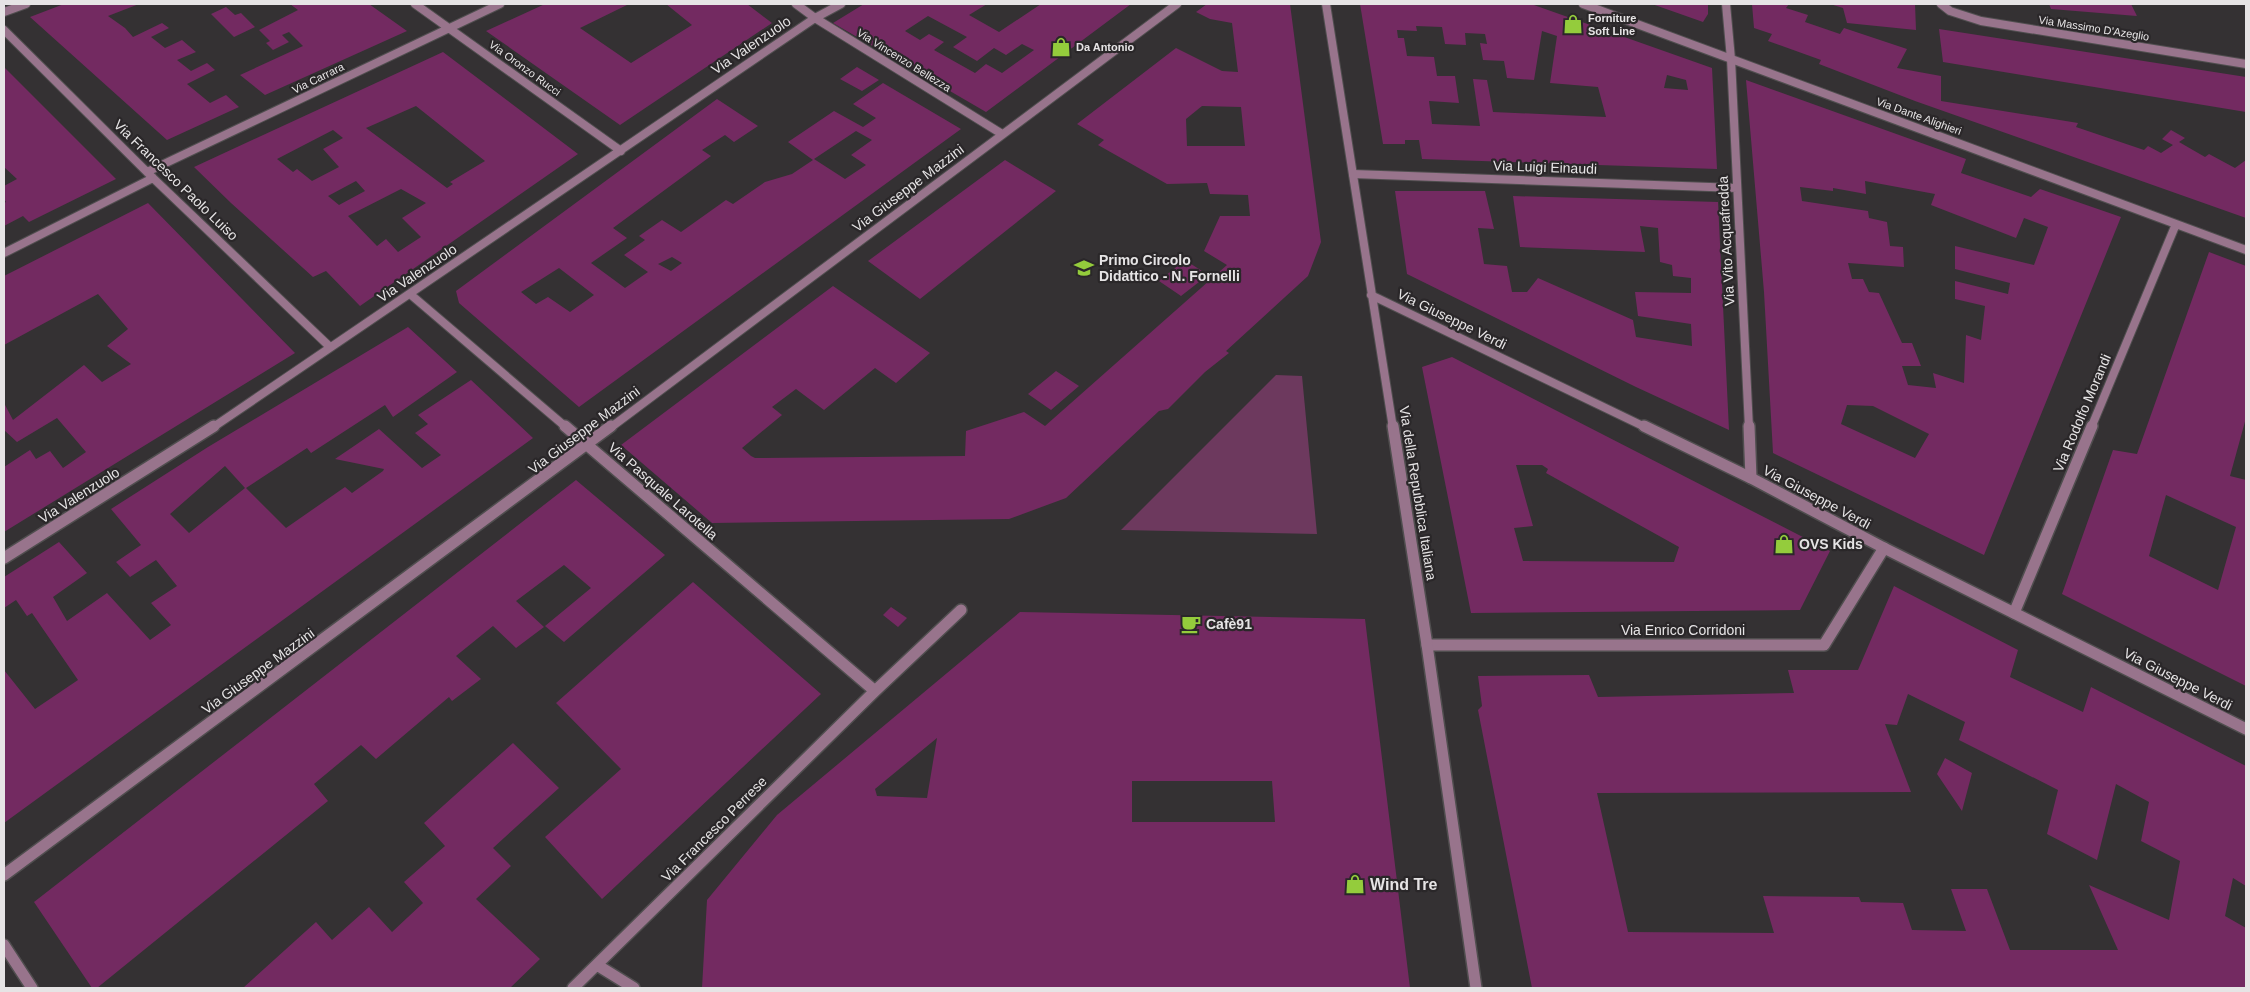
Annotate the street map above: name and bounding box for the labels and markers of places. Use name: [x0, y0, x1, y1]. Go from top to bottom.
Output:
place label: Forniture Soft Line: [1588, 12, 1636, 37]
shop icon: Forniture Soft Line: [1562, 13, 1584, 35]
shop icon: Da Antonio: [1050, 36, 1072, 58]
place label: Da Antonio: [1076, 41, 1135, 53]
place label: Primo Circolo Didattico - N. Fornelli: [1099, 252, 1240, 284]
school or university icon: Primo Circolo Didattico - N. Fornelli: [1073, 257, 1095, 279]
shop icon: OVS Kids: [1773, 533, 1795, 555]
place label: OVS Kids: [1799, 536, 1863, 552]
cafe icon: Cafè91: [1180, 613, 1202, 635]
place label: Cafè91: [1206, 616, 1252, 632]
shop icon: Wind Tre: [1344, 873, 1366, 895]
place label: Wind Tre: [1370, 876, 1438, 893]

